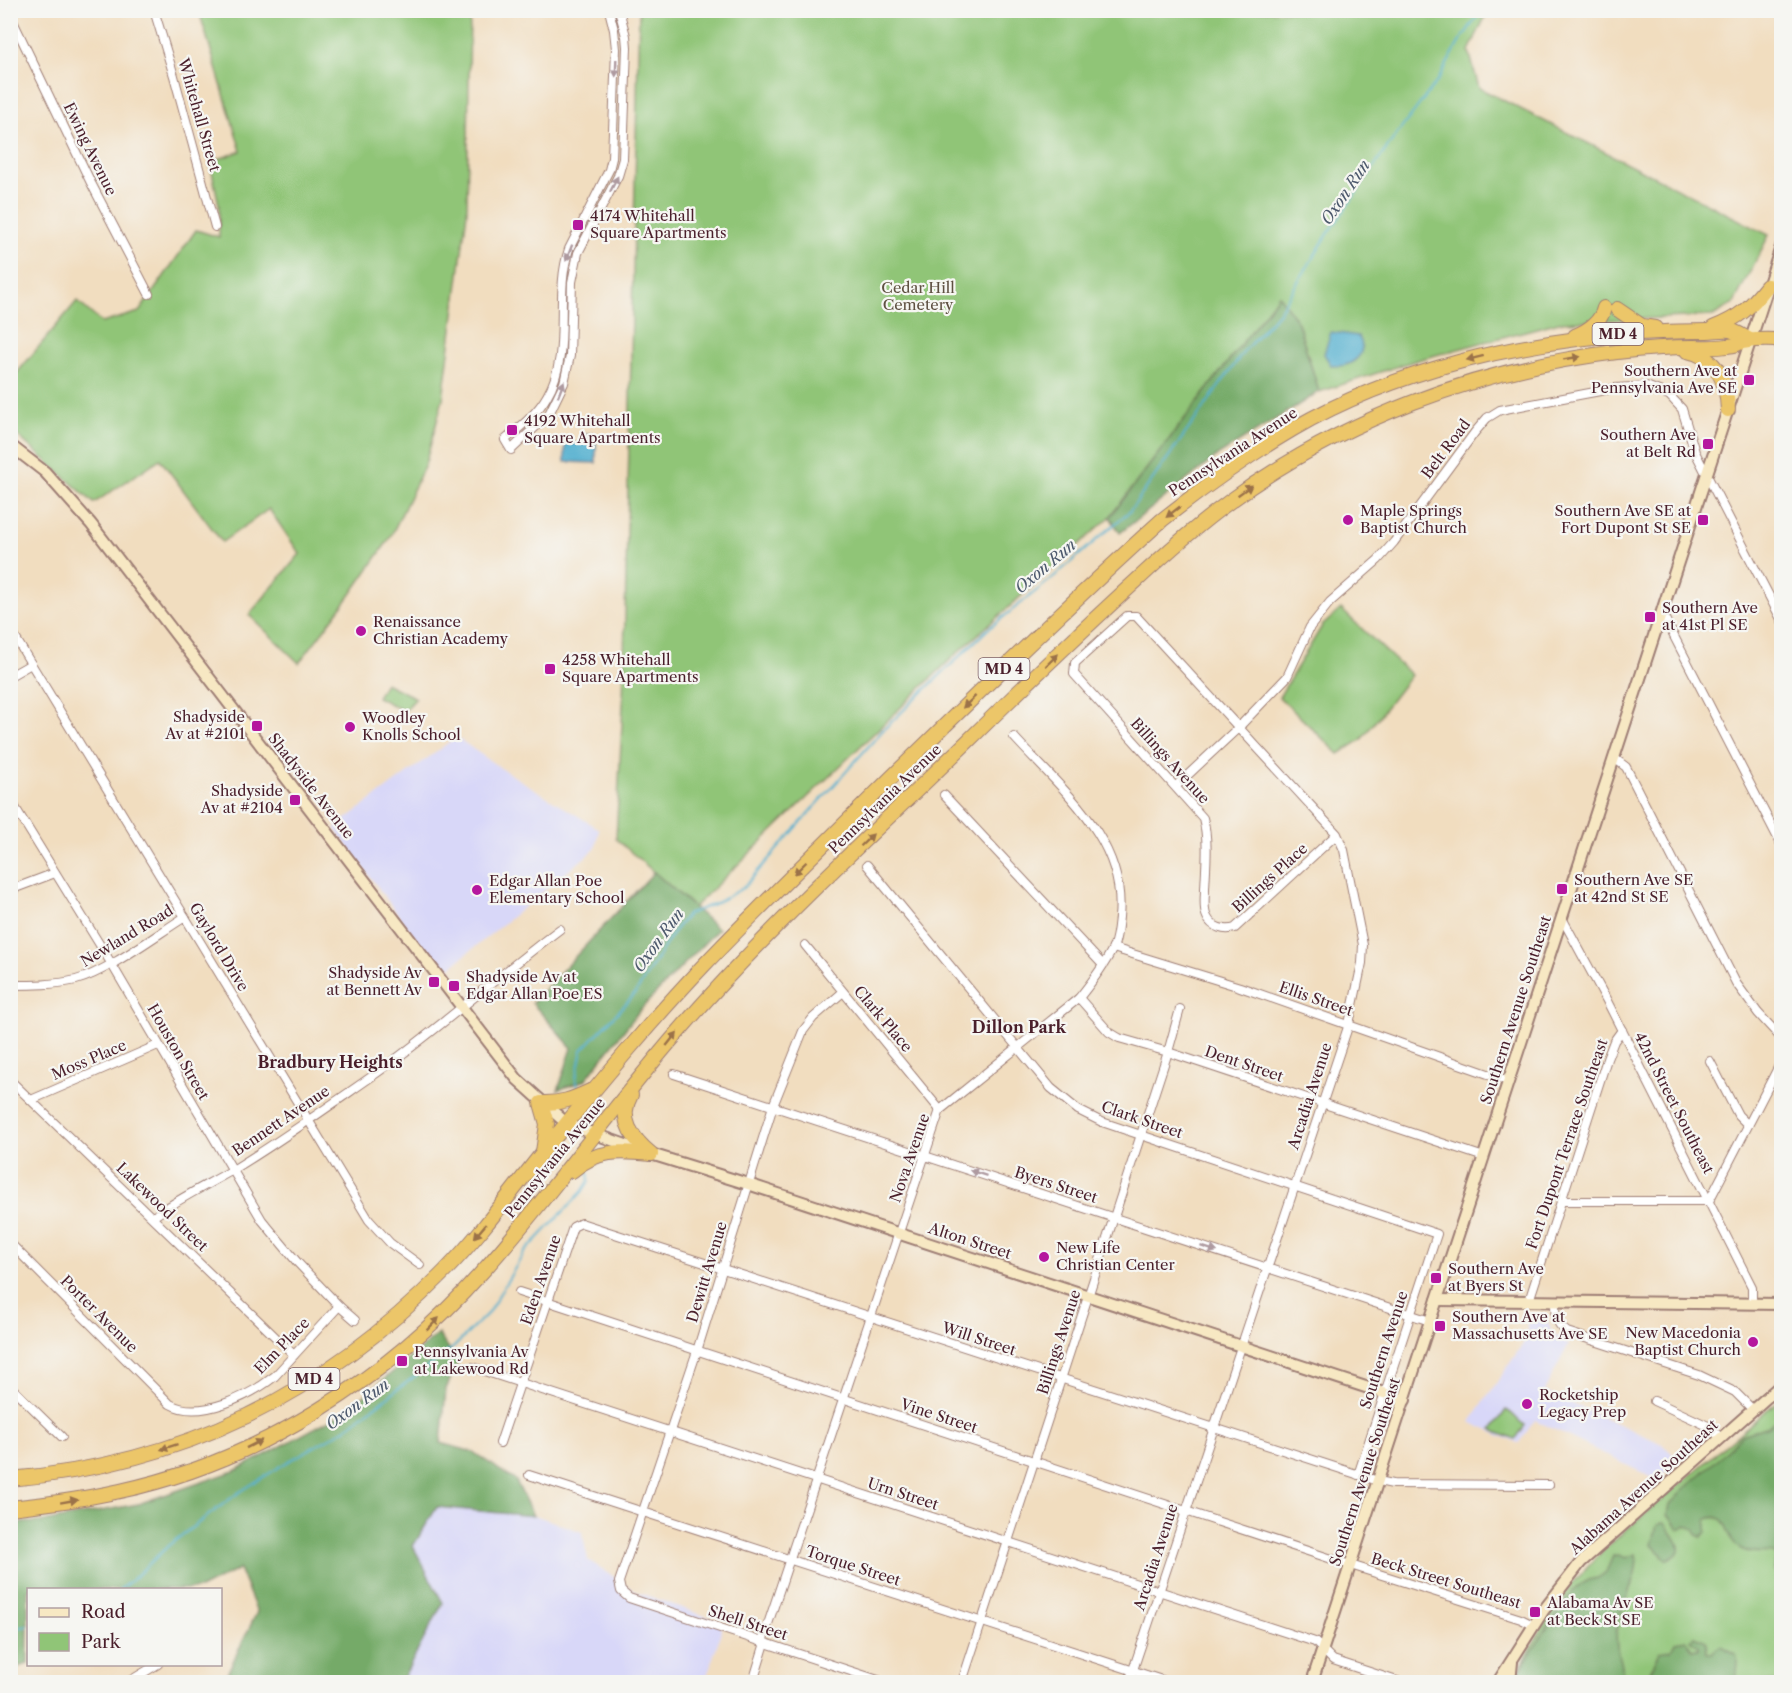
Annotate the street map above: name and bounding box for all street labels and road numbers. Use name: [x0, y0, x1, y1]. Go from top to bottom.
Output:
street label: Whitehall Street: [174, 55, 225, 174]
street label: Ewing Avenue: [60, 99, 121, 198]
road number: MD 4: [1592, 323, 1644, 345]
street label: Pennsylvania Avenue: [1165, 403, 1301, 500]
street label: Belt Road: [1417, 415, 1474, 482]
road number: MD 4: [978, 658, 1030, 680]
street label: Billings Avenue: [1127, 714, 1214, 808]
street label: Shadyside Avenue: [264, 729, 359, 842]
street label: Pennsylvania Avenue: [824, 740, 945, 857]
street label: Billings Place: [1228, 839, 1311, 916]
street label: Gaylord Drive: [186, 899, 253, 994]
street label: Newland Road: [77, 901, 176, 971]
street label: Southern Avenue Southeast: [1476, 913, 1555, 1107]
street label: Ellis Street: [1277, 977, 1356, 1020]
street label: Clark Place: [850, 981, 917, 1056]
street label: Houston Street: [143, 1000, 214, 1104]
street label: 42nd Street Southeast: [1630, 1029, 1719, 1177]
street label: Moss Place: [48, 1035, 129, 1084]
street label: Fort Dupont Terrace Southeast: [1522, 1036, 1612, 1251]
street label: Arcadia Avenue: [1283, 1040, 1336, 1153]
street label: Dent Street: [1202, 1041, 1287, 1086]
street label: Bennett Avenue: [228, 1081, 333, 1160]
street label: Pennsylvania Avenue: [500, 1094, 609, 1222]
street label: Clark Street: [1099, 1097, 1186, 1143]
street label: Nova Avenue: [885, 1111, 934, 1205]
street label: Lakewood Street: [113, 1158, 213, 1256]
street label: Byers Street: [1012, 1162, 1101, 1207]
street label: Alton Street: [925, 1218, 1015, 1263]
street label: Dewitt Avenue: [682, 1219, 731, 1325]
street label: Eden Avenue: [516, 1232, 565, 1327]
street label: Porter Avenue: [57, 1271, 142, 1356]
street label: Billings Avenue: [1033, 1287, 1084, 1397]
street label: Southern Avenue: [1355, 1288, 1412, 1411]
street label: Elm Place: [250, 1313, 313, 1378]
street label: Will Street: [939, 1317, 1019, 1360]
road number: MD 4: [288, 1368, 340, 1390]
street label: Southern Avenue Southeast: [1325, 1375, 1404, 1569]
street label: Vine Street: [897, 1394, 981, 1437]
street label: Alabama Avenue Southeast: [1565, 1415, 1722, 1559]
street label: Urn Street: [865, 1473, 942, 1514]
street label: Arcadia Avenue: [1129, 1501, 1182, 1614]
street label: Torque Street: [803, 1541, 904, 1590]
street label: Beck Street Southeast: [1369, 1549, 1524, 1613]
street label: Shell Street: [706, 1601, 791, 1644]

